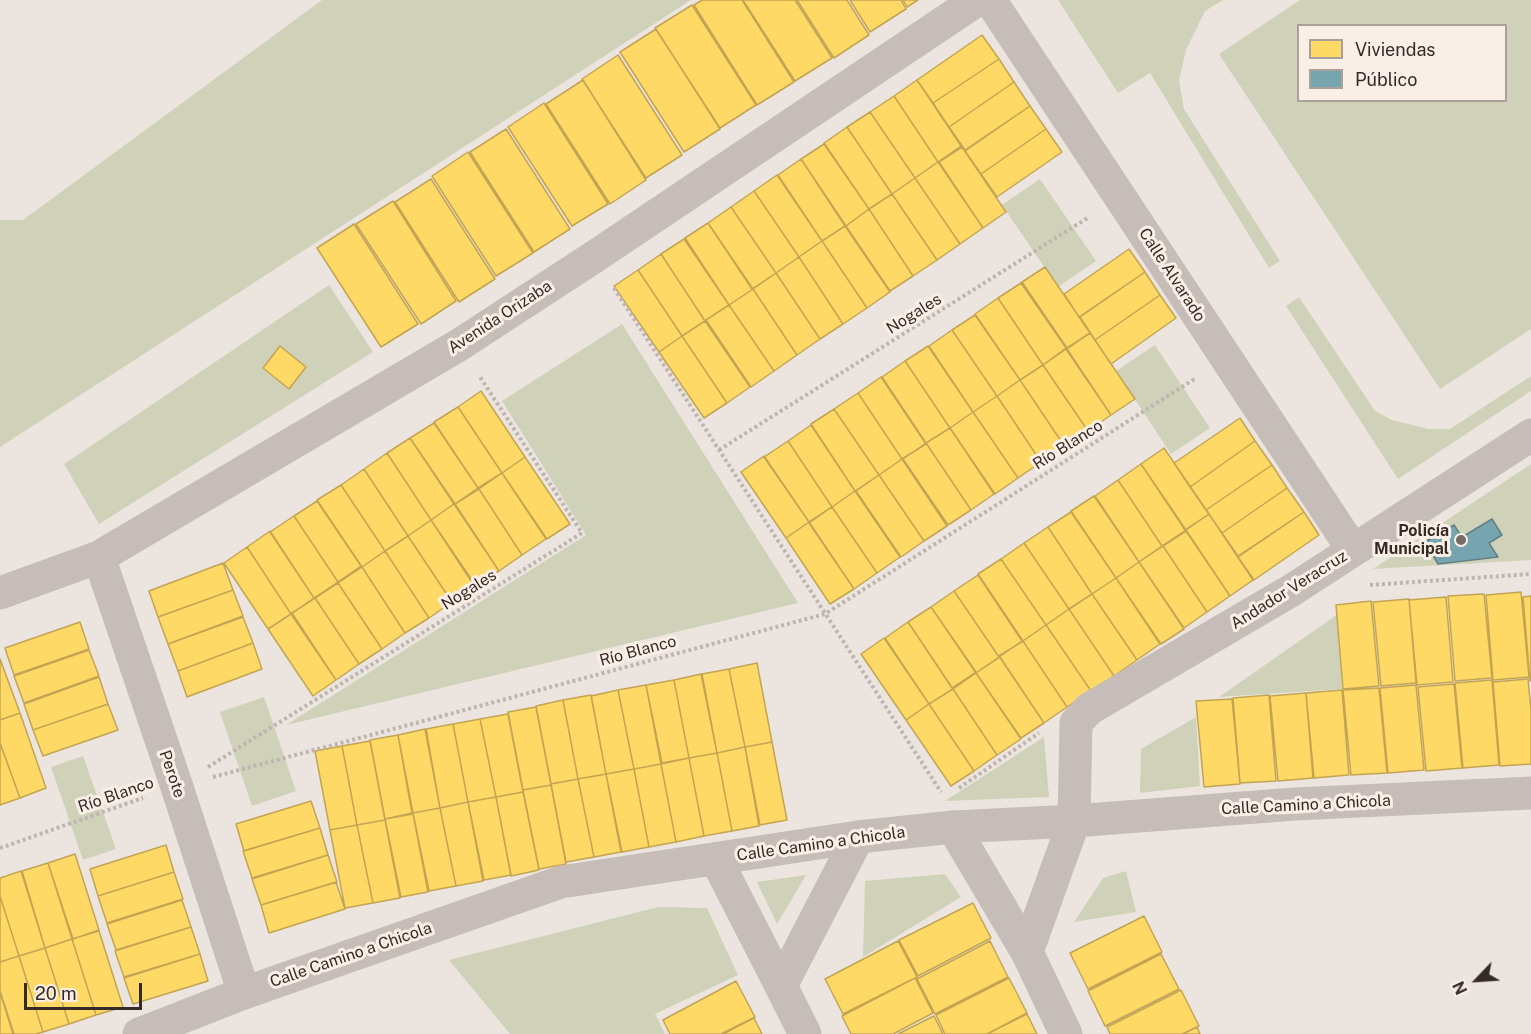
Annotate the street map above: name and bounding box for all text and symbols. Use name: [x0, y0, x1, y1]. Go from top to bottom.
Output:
legend: [1297, 24, 1507, 102]
text: Viviendas: [1355, 39, 1435, 60]
text: Público: [1355, 69, 1417, 90]
street label: Calle Alvarado: [1135, 225, 1209, 325]
street label: Avenida Orizaba: [445, 276, 555, 358]
street label: Nogales: [883, 290, 945, 338]
street label: Río Blanco: [1030, 416, 1106, 474]
place label: Policía Municipal: [1374, 521, 1449, 559]
marker: Policía Municipal: [1454, 533, 1468, 547]
street label: Andador Veracruz: [1227, 546, 1351, 634]
street label: Nogales: [438, 566, 500, 614]
street label: Río Blanco: [597, 632, 679, 670]
street label: Perote: [155, 748, 189, 800]
street label: Río Blanco: [76, 773, 156, 817]
street label: Calle Camino a Chicola: [1221, 791, 1391, 819]
street label: Calle Camino a Chicola: [736, 823, 906, 865]
street label: Calle Camino a Chicola: [268, 918, 434, 992]
north arrow: [1447, 950, 1507, 1010]
scale bar: [27, 971, 146, 1009]
text: N: [1449, 978, 1471, 998]
text: 20 m: [35, 983, 77, 1004]

